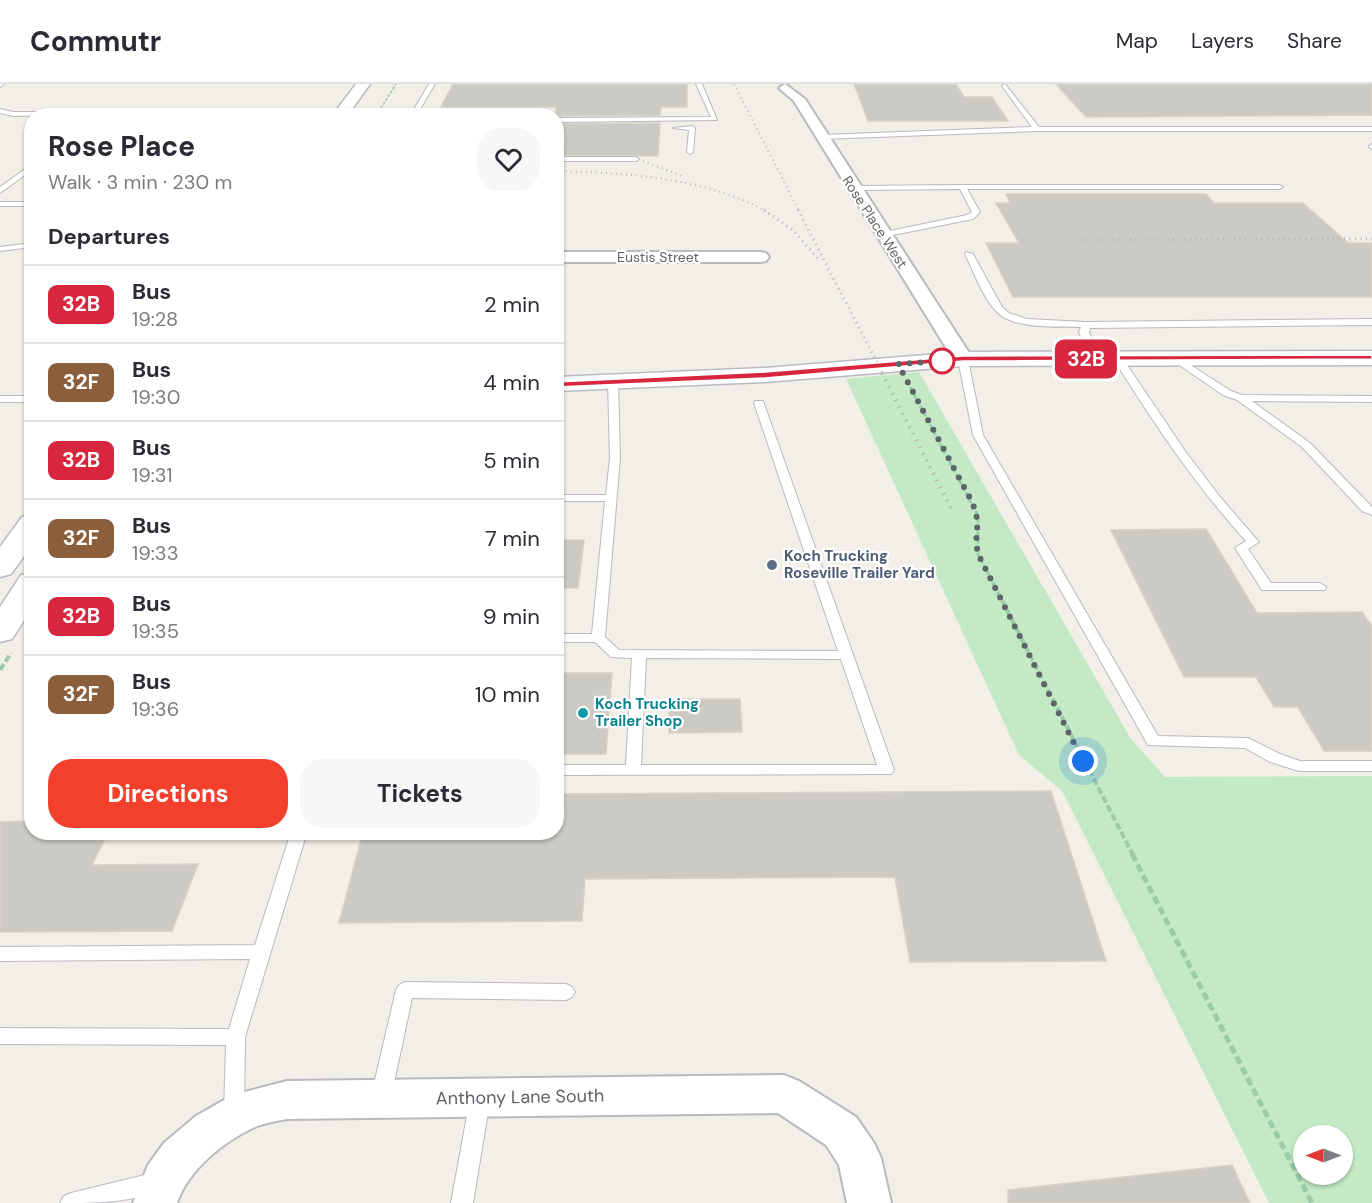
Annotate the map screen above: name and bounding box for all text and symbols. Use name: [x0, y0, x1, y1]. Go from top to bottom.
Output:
text: Commutr: [30, 23, 161, 60]
text: Map: [1116, 27, 1158, 55]
text: Layers: [1191, 27, 1254, 55]
text: Share: [1287, 27, 1342, 55]
text: Rose Place: [48, 128, 195, 165]
button: heart: [477, 128, 540, 191]
text: Walk · 3 min · 230 m: [48, 169, 232, 195]
street label: Rose Place West: [838, 172, 912, 272]
text: Departures: [48, 222, 170, 251]
street label: Eustis Street: [617, 248, 699, 266]
text: Bus: [132, 277, 171, 306]
text: 32B: [62, 290, 100, 318]
text: 2 min: [484, 290, 540, 319]
text: 19:28: [132, 306, 178, 332]
line badge: 32B: [1052, 340, 1120, 378]
text: 32B: [1067, 345, 1105, 373]
unlabelled marker: [929, 348, 955, 374]
text: Bus: [132, 355, 171, 384]
text: 32F: [63, 368, 99, 396]
text: 4 min: [483, 368, 540, 397]
text: 19:30: [132, 384, 180, 410]
text: Bus: [132, 433, 171, 462]
text: 32B: [62, 446, 100, 474]
text: 5 min: [483, 446, 540, 475]
text: 19:31: [132, 462, 173, 488]
text: Bus: [132, 511, 171, 540]
text: 32F: [63, 524, 99, 552]
text: 7 min: [485, 524, 540, 553]
text: 19:33: [132, 540, 178, 566]
place label: Koch Trucking Roseville Trailer Yard: [784, 546, 935, 583]
marker: Koch Trucking Roseville Trailer Yard: [765, 558, 779, 572]
text: Bus: [132, 589, 171, 618]
text: 32B: [62, 602, 100, 630]
text: 9 min: [483, 602, 540, 631]
text: 19:35: [132, 618, 179, 644]
text: Bus: [132, 667, 171, 696]
text: 32F: [63, 680, 99, 708]
text: 10 min: [475, 680, 540, 709]
place label: Koch Trucking Trailer Shop: [595, 694, 699, 731]
text: 19:36: [132, 696, 179, 722]
marker: Koch Trucking Trailer Shop: [576, 706, 590, 720]
your location: [1068, 746, 1098, 776]
button: Directions: [48, 759, 288, 828]
button: Tickets: [300, 759, 540, 828]
street label: Anthony Lane South: [435, 1084, 605, 1110]
north arrow: [1293, 1125, 1353, 1185]
map controls: [1293, 1125, 1353, 1185]

